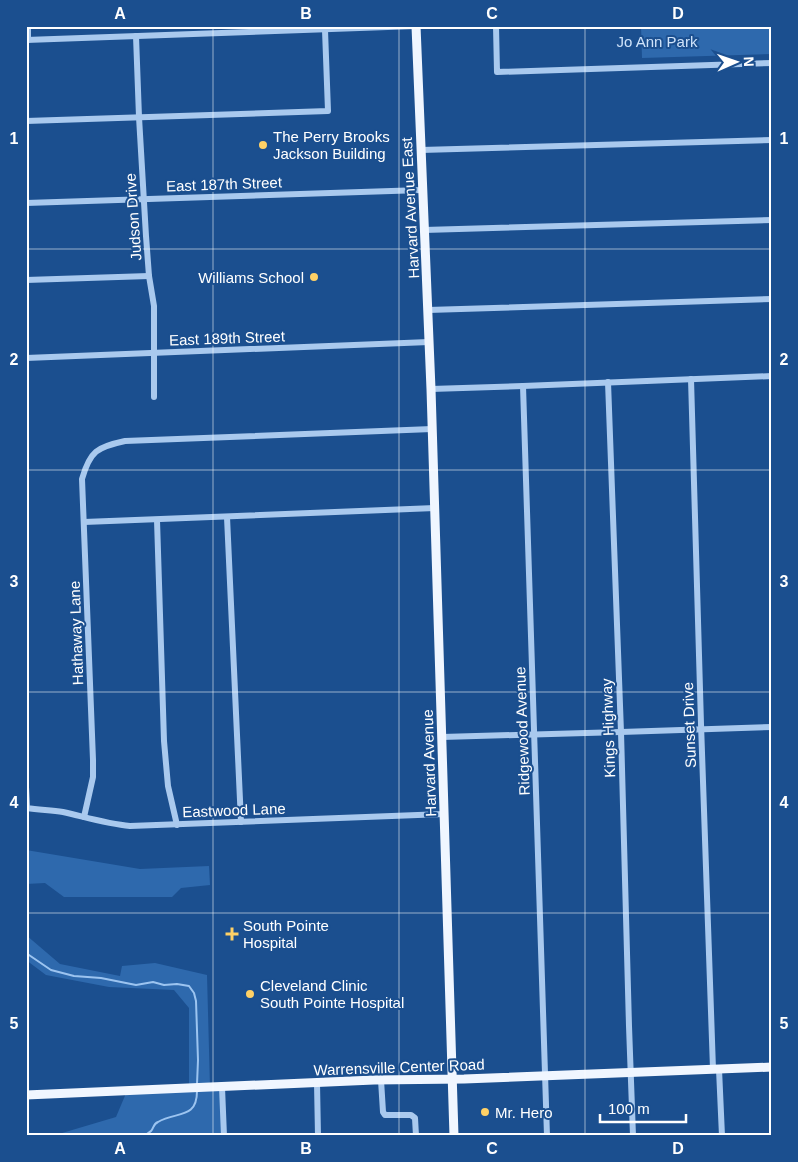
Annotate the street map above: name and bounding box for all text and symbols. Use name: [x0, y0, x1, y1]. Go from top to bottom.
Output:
text: A: [114, 5, 126, 22]
text: B: [300, 5, 312, 22]
text: C: [486, 5, 498, 22]
text: D: [672, 5, 684, 22]
park label: Jo Ann Park: [617, 33, 698, 50]
north arrow: [710, 38, 760, 88]
text: N: [741, 56, 757, 67]
place label: The Perry Brooks Jackson Building: [273, 128, 390, 162]
text: 1: [10, 130, 19, 147]
text: 1: [780, 130, 789, 147]
street label: Harvard Avenue East: [398, 136, 422, 279]
marker: The Perry Brooks Jackson Building: [257, 139, 269, 151]
street label: Judson Drive: [121, 173, 145, 261]
street label: East 187th Street: [166, 173, 283, 195]
place label: Williams School: [198, 269, 304, 286]
marker: Williams School: [308, 271, 320, 283]
street label: East 189th Street: [169, 327, 286, 349]
text: 2: [10, 351, 19, 368]
text: 2: [780, 351, 789, 368]
text: 3: [10, 573, 19, 590]
text: 3: [780, 573, 789, 590]
street label: Hathaway Lane: [66, 581, 86, 685]
street label: Ridgewood Avenue: [511, 666, 533, 796]
street label: Kings Highway: [598, 678, 618, 778]
street label: Sunset Drive: [679, 682, 699, 768]
street label: Harvard Avenue: [419, 709, 439, 817]
text: 4: [10, 794, 19, 811]
text: 4: [780, 794, 789, 811]
street label: Eastwood Lane: [182, 800, 286, 820]
place label: South Pointe Hospital: [243, 917, 329, 951]
marker: South Pointe Hospital: [225, 927, 239, 941]
place label: Cleveland Clinic South Pointe Hospital: [260, 977, 404, 1011]
marker: Cleveland Clinic South Pointe Hospital: [244, 988, 256, 1000]
text: 5: [10, 1015, 19, 1032]
text: 5: [780, 1015, 789, 1032]
street label: Warrensville Center Road: [313, 1056, 485, 1078]
scale bar: [600, 1092, 687, 1124]
text: 100 m: [608, 1100, 650, 1117]
place label: Mr. Hero: [495, 1104, 553, 1121]
marker: Mr. Hero: [479, 1106, 491, 1118]
text: A: [114, 1140, 126, 1157]
text: B: [300, 1140, 312, 1157]
text: C: [486, 1140, 498, 1157]
text: D: [672, 1140, 684, 1157]

